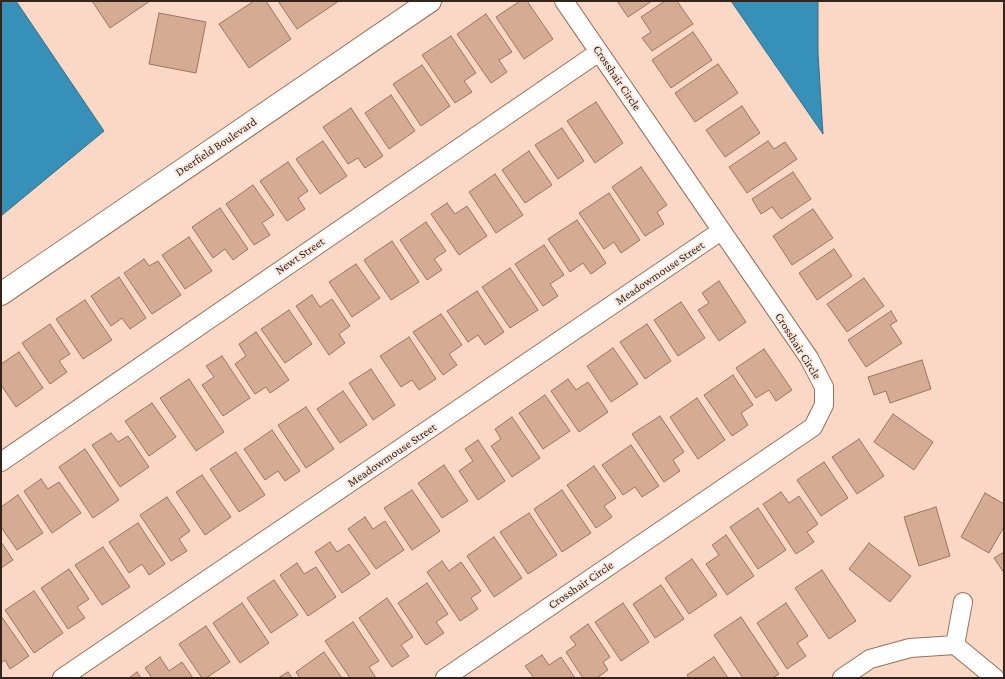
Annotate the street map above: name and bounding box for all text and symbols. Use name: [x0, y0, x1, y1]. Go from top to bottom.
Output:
street label: Crosshair Circle: [590, 43, 644, 113]
street label: Deerfield Boulevard: [173, 115, 259, 179]
street label: Newt Street: [273, 234, 327, 278]
street label: Meadowmouse Street: [613, 238, 707, 308]
street label: Crosshair Circle: [772, 310, 824, 382]
street label: Meadowmouse Street: [345, 420, 439, 490]
street label: Crosshair Circle: [546, 558, 616, 612]

